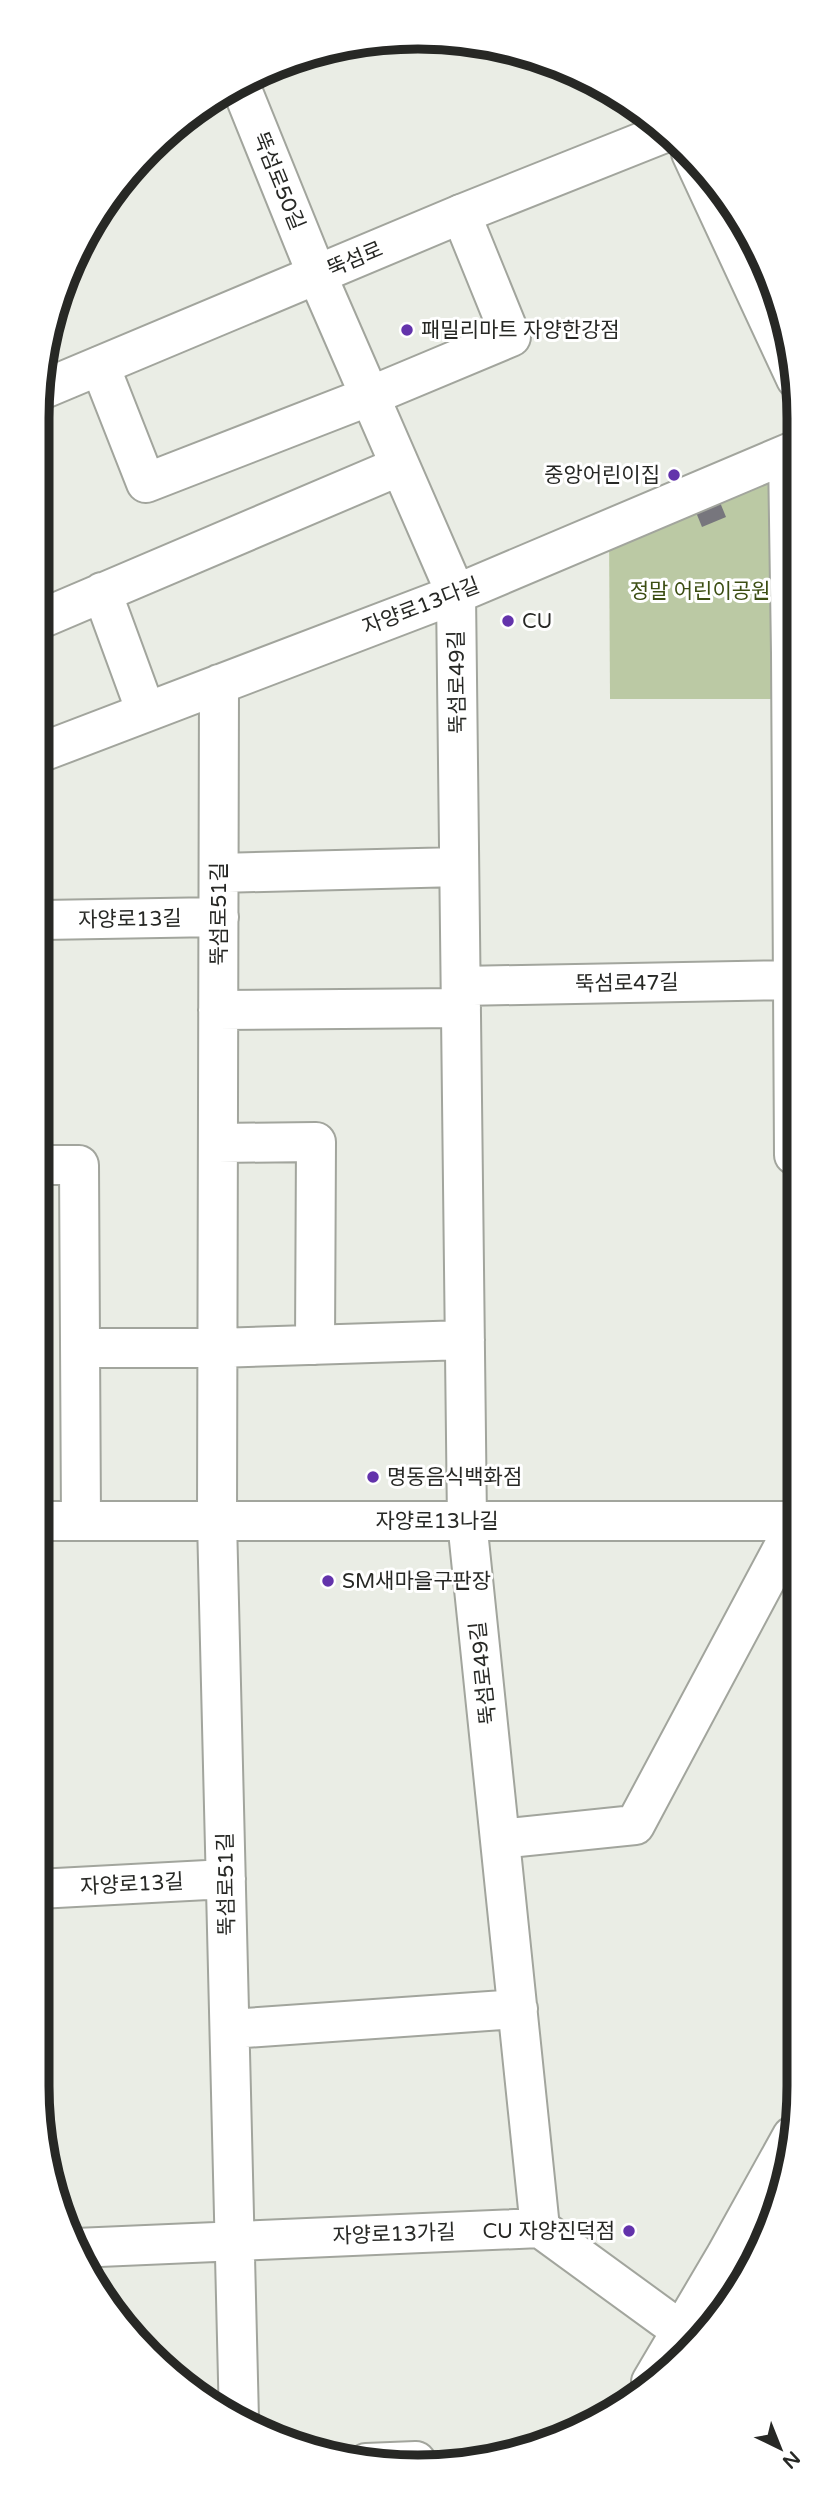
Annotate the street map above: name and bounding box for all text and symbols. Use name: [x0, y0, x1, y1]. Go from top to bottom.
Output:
street label: 뚝섬로50길: [248, 128, 310, 234]
street label: 뚝섬로: [324, 237, 387, 282]
place label: 패밀리마트 자양한강점: [421, 318, 620, 343]
marker: 패밀리마트 자양한강점: [399, 322, 415, 338]
place label: 중앙어린이집: [544, 463, 660, 488]
marker: 중앙어린이집: [666, 467, 682, 483]
street label: 자양로13다길: [359, 573, 483, 640]
park label: 정말 어린이공원: [630, 579, 770, 604]
place label: CU: [522, 609, 553, 634]
marker: CU: [500, 613, 516, 629]
street label: 뚝섬로49길: [444, 630, 471, 734]
street label: 뚝섬로51길: [207, 862, 232, 966]
street label: 자양로13길: [78, 906, 182, 933]
street label: 뚝섬로47길: [575, 970, 679, 997]
place label: 명동음식백화점: [387, 1465, 522, 1490]
marker: 명동음식백화점: [365, 1469, 381, 1485]
street label: 자양로13나길: [376, 1509, 498, 1534]
place label: SM새마을구판장: [342, 1569, 491, 1594]
marker: SM새마을구판장: [320, 1573, 336, 1589]
street label: 뚝섬로49길: [466, 1620, 501, 1726]
street label: 뚝섬로51길: [213, 1832, 240, 1936]
street label: 자양로13길: [80, 1869, 184, 1900]
place label: CU 자양진덕점: [482, 2219, 615, 2244]
street label: 자양로13가길: [332, 2220, 456, 2249]
marker: CU 자양진덕점: [621, 2223, 637, 2239]
north arrow: [745, 2413, 815, 2483]
text: N: [778, 2446, 804, 2473]

